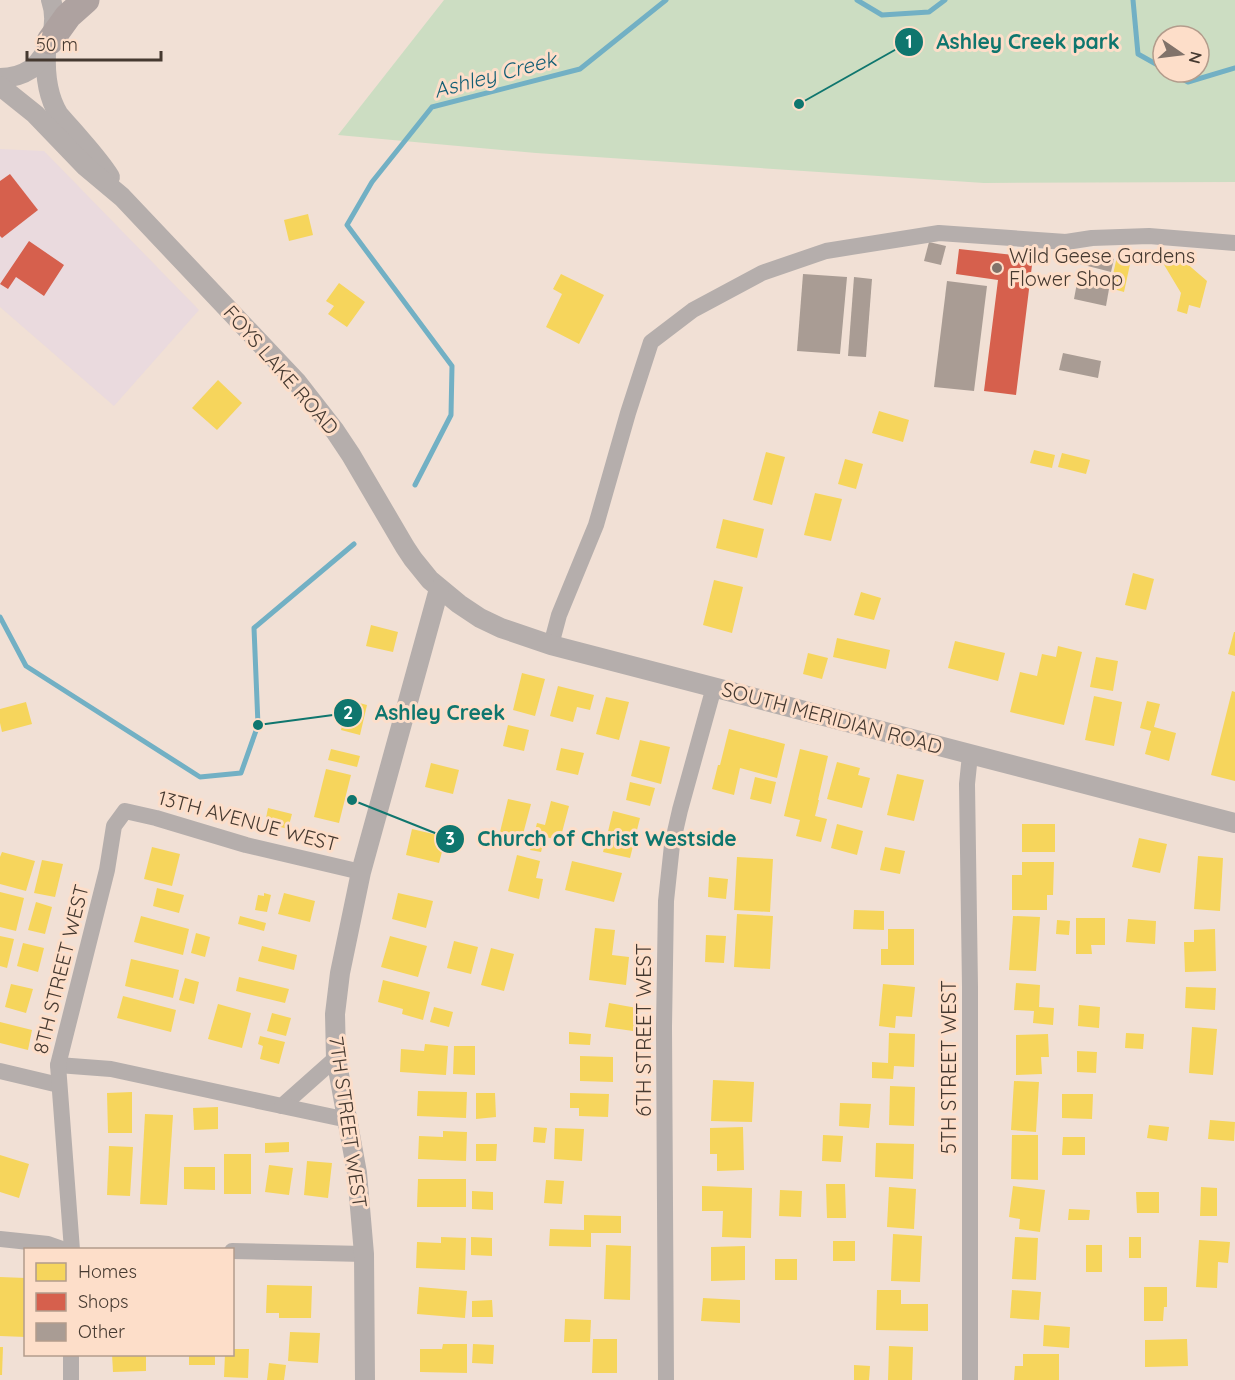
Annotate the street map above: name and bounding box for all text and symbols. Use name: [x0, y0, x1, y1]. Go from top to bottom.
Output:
callout: Ashley Creek park: [894, 23, 1132, 62]
scale bar: [27, 24, 160, 62]
north arrow: [1151, 24, 1211, 84]
text: Ashley Creek park: [936, 28, 1120, 54]
text: 1: [905, 30, 913, 53]
text: 50 m: [36, 33, 78, 56]
water label: Ashley Creek: [431, 45, 561, 103]
text: N: [1184, 50, 1207, 66]
place label: Wild Geese Gardens Flower Shop: [1009, 243, 1195, 291]
marker: Wild Geese Gardens Flower Shop: [990, 261, 1004, 275]
street label: FOYS LAKE ROAD: [218, 300, 344, 439]
street label: SOUTH MERIDIAN ROAD: [719, 676, 945, 759]
callout: Ashley Creek: [333, 694, 517, 733]
text: Ashley Creek: [375, 699, 505, 725]
text: 2: [343, 701, 353, 724]
street label: 13TH AVENUE WEST: [155, 784, 341, 857]
callout: Church of Christ Westside: [435, 819, 749, 858]
text: Church of Christ Westside: [477, 825, 737, 851]
text: 3: [445, 827, 455, 850]
street label: 8TH STREET WEST: [27, 882, 94, 1056]
street label: 6TH STREET WEST: [631, 943, 656, 1117]
street label: 5TH STREET WEST: [936, 980, 961, 1154]
street label: 7TH STREET WEST: [324, 1034, 373, 1209]
legend: [24, 1248, 234, 1356]
text: Homes: [78, 1260, 137, 1283]
text: Shops: [78, 1290, 129, 1313]
text: Other: [78, 1320, 125, 1343]

